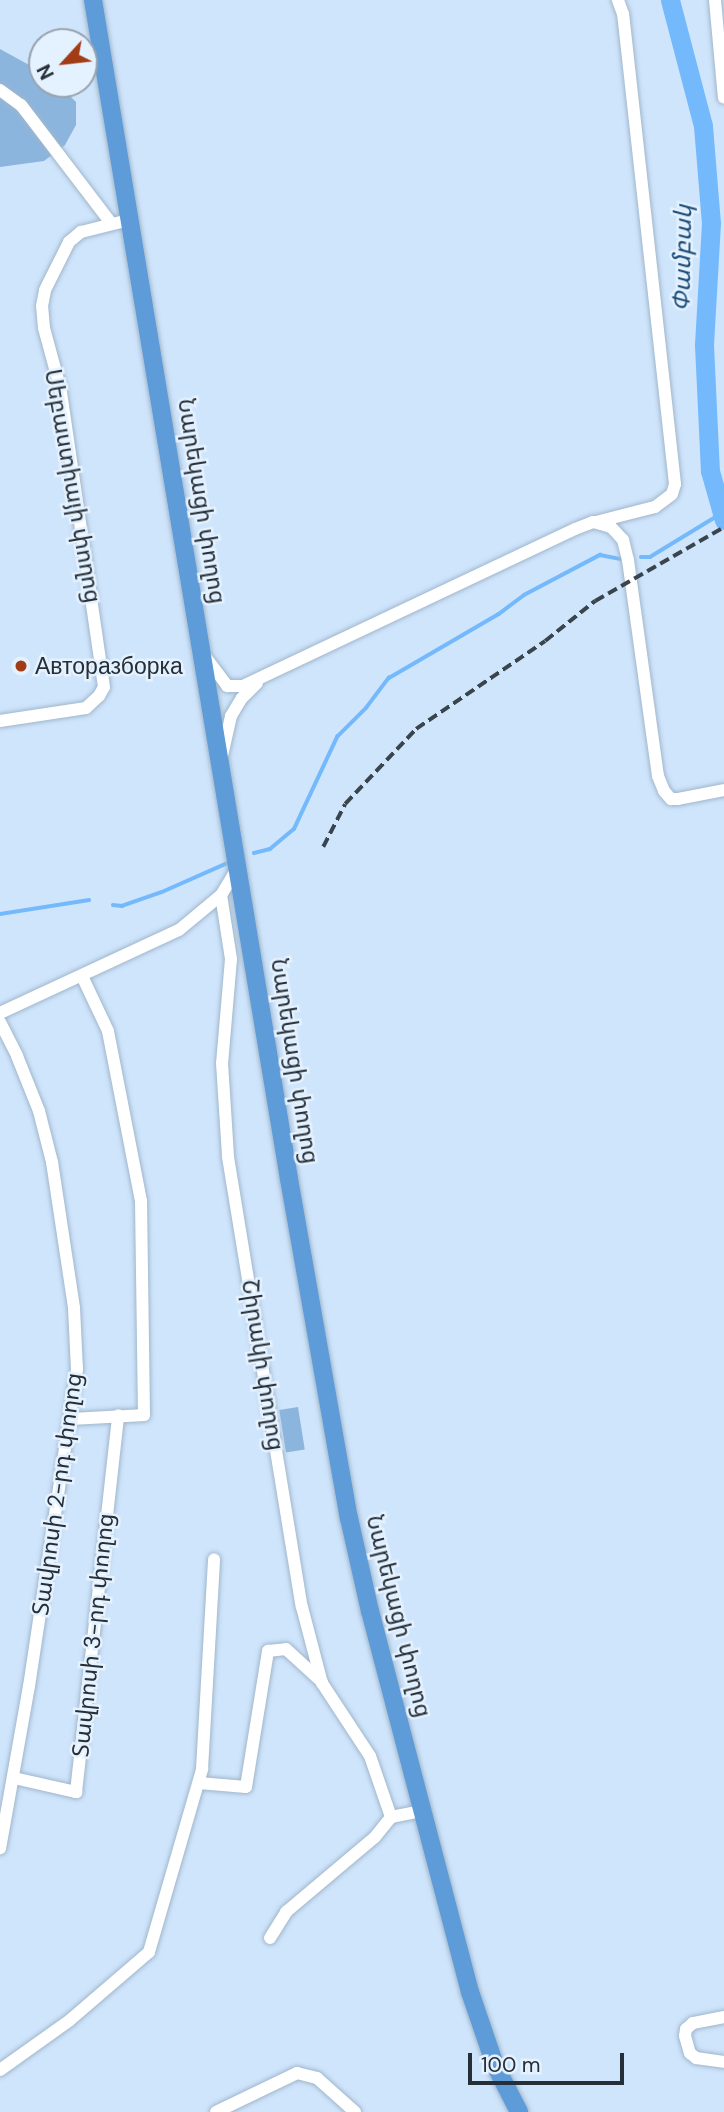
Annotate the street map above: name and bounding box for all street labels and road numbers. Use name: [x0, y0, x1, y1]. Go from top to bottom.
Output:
street label: Սեբաստիայի փողոց: [39, 367, 107, 605]
street label: Նարեկացի փողոց: [172, 396, 232, 606]
street label: Նարեկացի փողոց: [265, 956, 325, 1166]
street label: Շիրակի փողոց: [236, 1277, 290, 1453]
street label: Տավրոսի 2-րդ փողոց: [26, 1371, 88, 1617]
street label: Տավրոսի 3-րդ փողոց: [66, 1512, 120, 1758]
street label: Նարեկացի փողոց: [361, 1512, 437, 1720]

